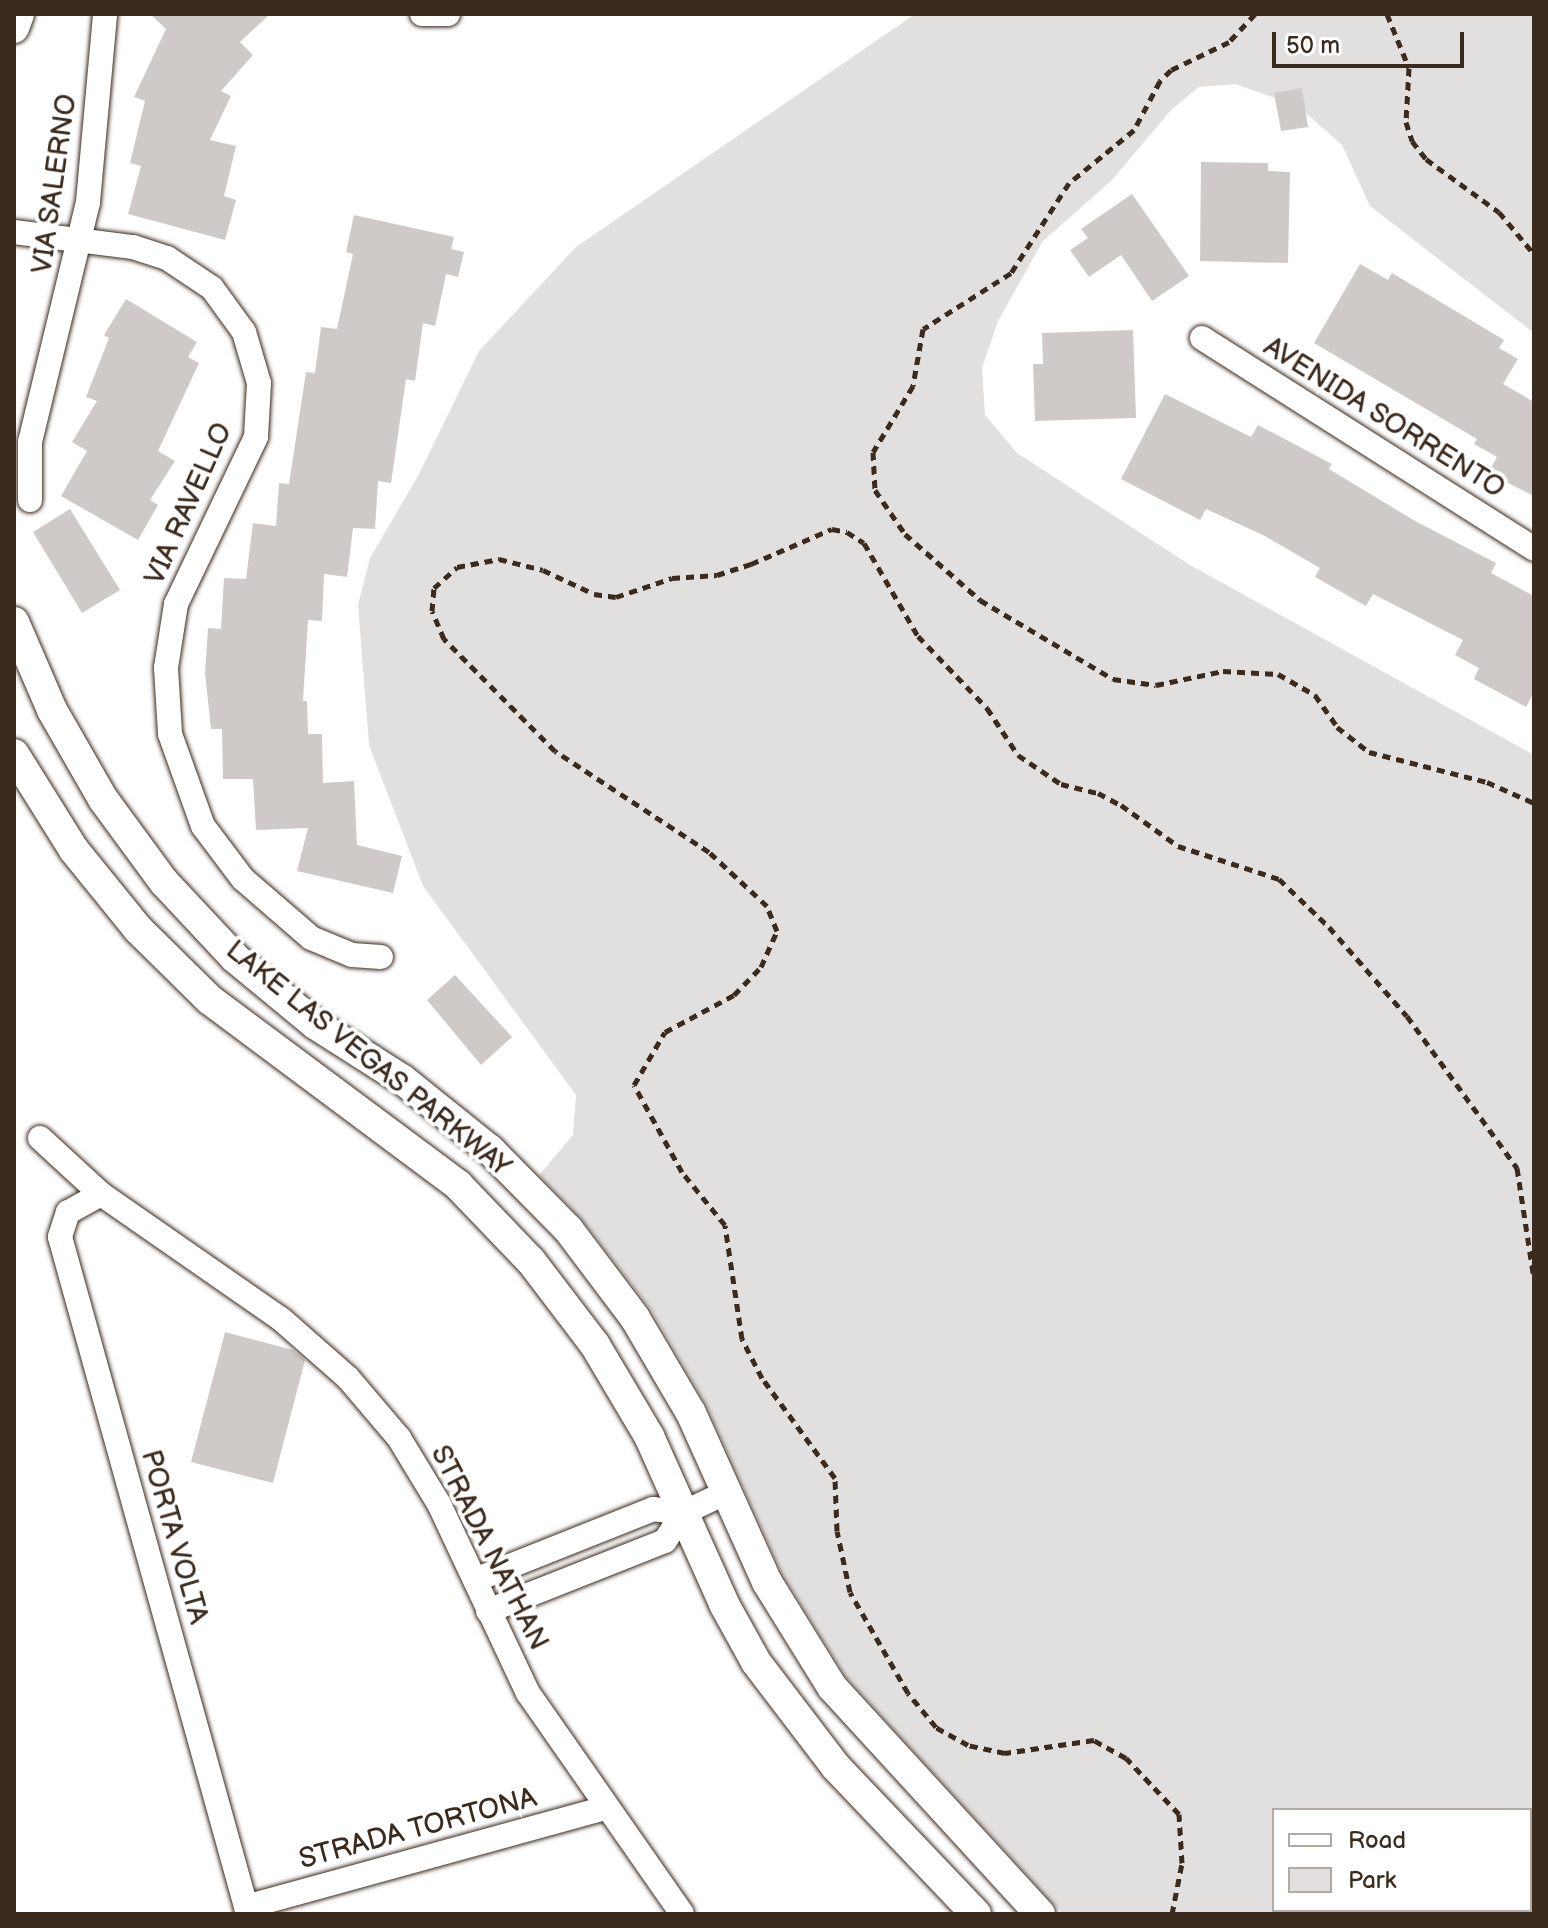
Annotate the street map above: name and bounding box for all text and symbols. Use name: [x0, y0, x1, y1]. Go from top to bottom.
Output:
scale bar: [1276, 16, 1468, 66]
text: 50 m: [1286, 31, 1340, 60]
street label: VIA SALERNO: [26, 92, 84, 276]
street label: AVENIDA SORRENTO: [1257, 330, 1511, 506]
street label: VIA RAVELLO: [138, 418, 240, 590]
street label: LAKE LAS VEGAS PARKWAY: [219, 933, 517, 1185]
street label: STRADA NATHAN: [423, 1440, 555, 1656]
street label: PORTA VOLTA: [133, 1446, 215, 1628]
street label: STRADA TORTONA: [295, 1781, 541, 1877]
legend: [1272, 1808, 1532, 1912]
text: Road: [1348, 1826, 1406, 1855]
text: Park: [1348, 1866, 1396, 1895]

